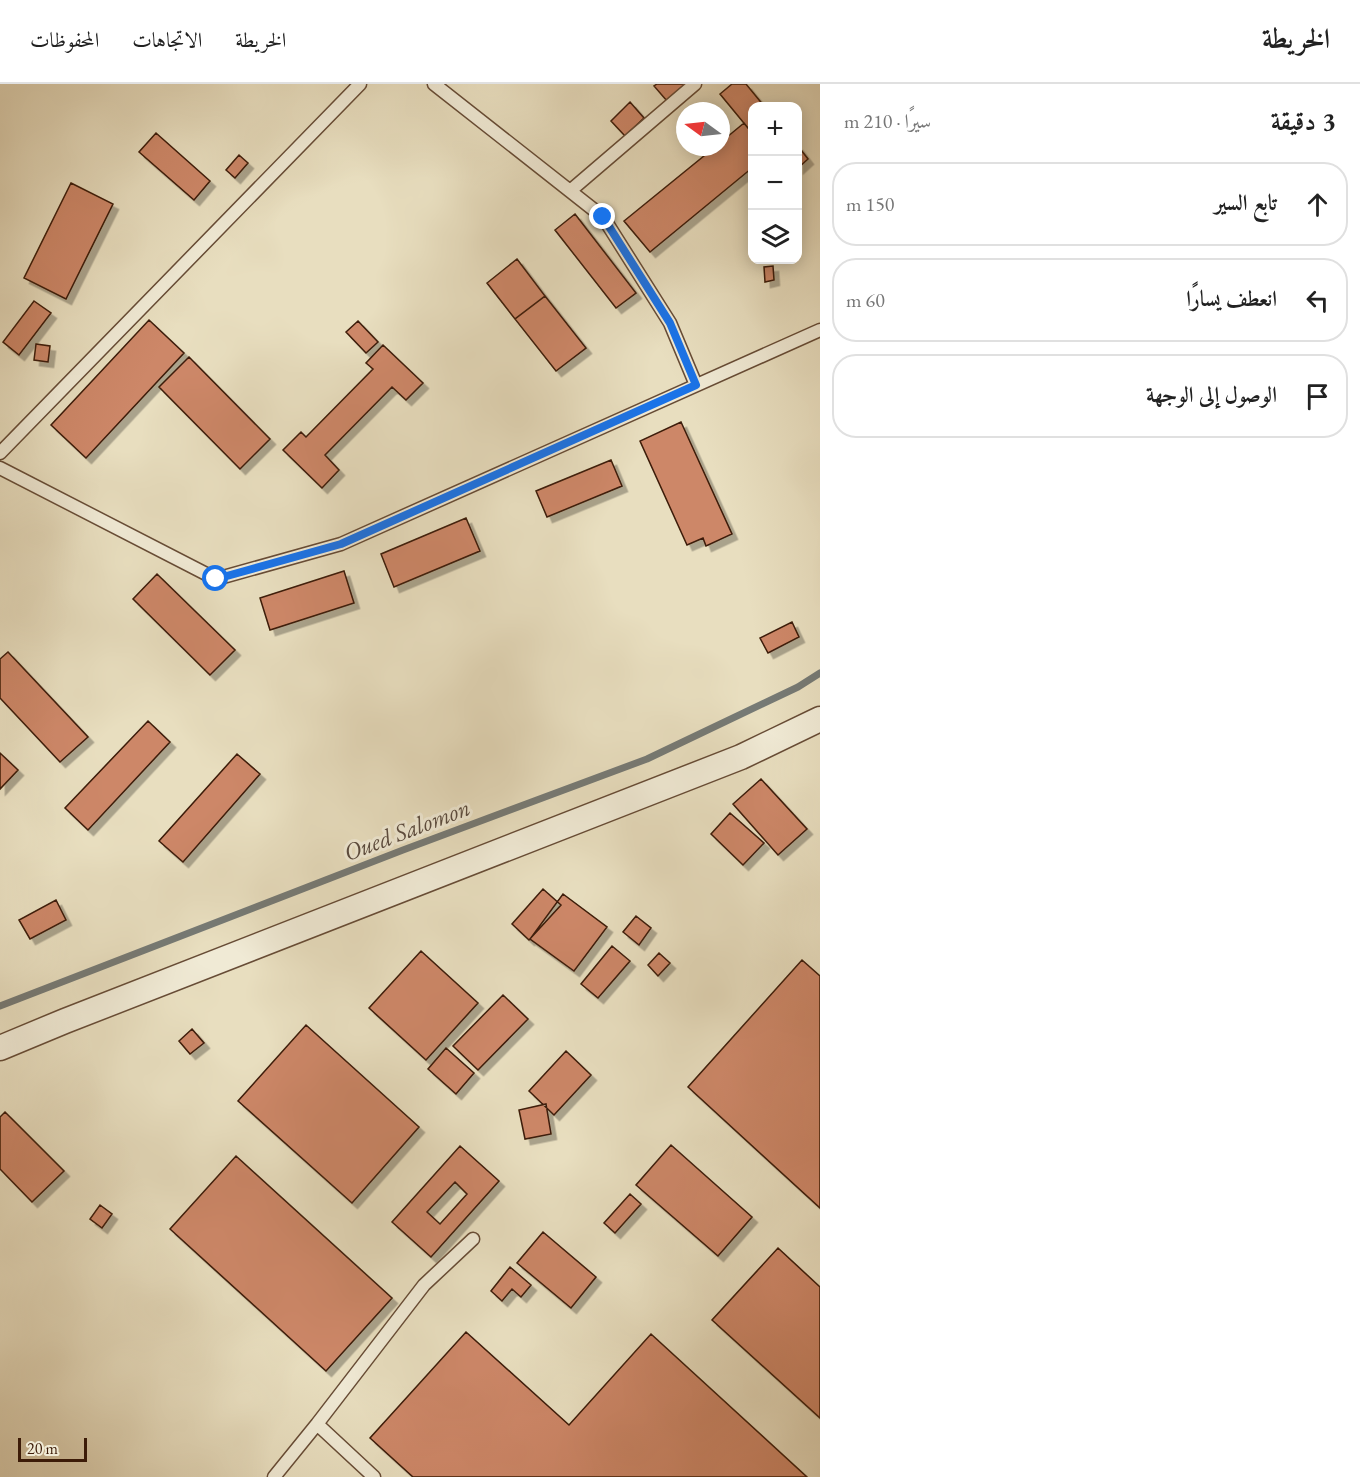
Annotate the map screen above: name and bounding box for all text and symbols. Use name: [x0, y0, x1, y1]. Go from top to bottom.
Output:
text: الخريطة: [1262, 20, 1330, 56]
text: المحفوظات: [30, 26, 99, 53]
text: الاتجاهات: [132, 26, 202, 53]
text: الخريطة: [235, 26, 286, 53]
north arrow: [676, 102, 730, 156]
map controls: [748, 102, 802, 264]
button: +: [748, 102, 802, 156]
text: 3 دقيقة: [1271, 104, 1336, 138]
text: سيرًا · 210 m: [844, 108, 931, 134]
button: −: [748, 156, 802, 210]
text: تابع السير: [1214, 188, 1277, 217]
icon: ahead: [1301, 188, 1334, 221]
text: 150 m: [846, 191, 894, 217]
route end: [589, 203, 615, 229]
button: layers: [748, 210, 802, 264]
text: انعطف يسارًا: [1186, 284, 1277, 313]
icon: left: [1301, 284, 1334, 317]
text: 60 m: [846, 287, 885, 313]
text: الوصول إلى الوجهة: [1146, 380, 1277, 409]
icon: arrive: [1301, 380, 1334, 413]
route start: [202, 565, 228, 591]
water label: Oued Salomon: [339, 791, 474, 868]
scale bar: [18, 1435, 87, 1462]
text: 20 m: [27, 1438, 58, 1459]

